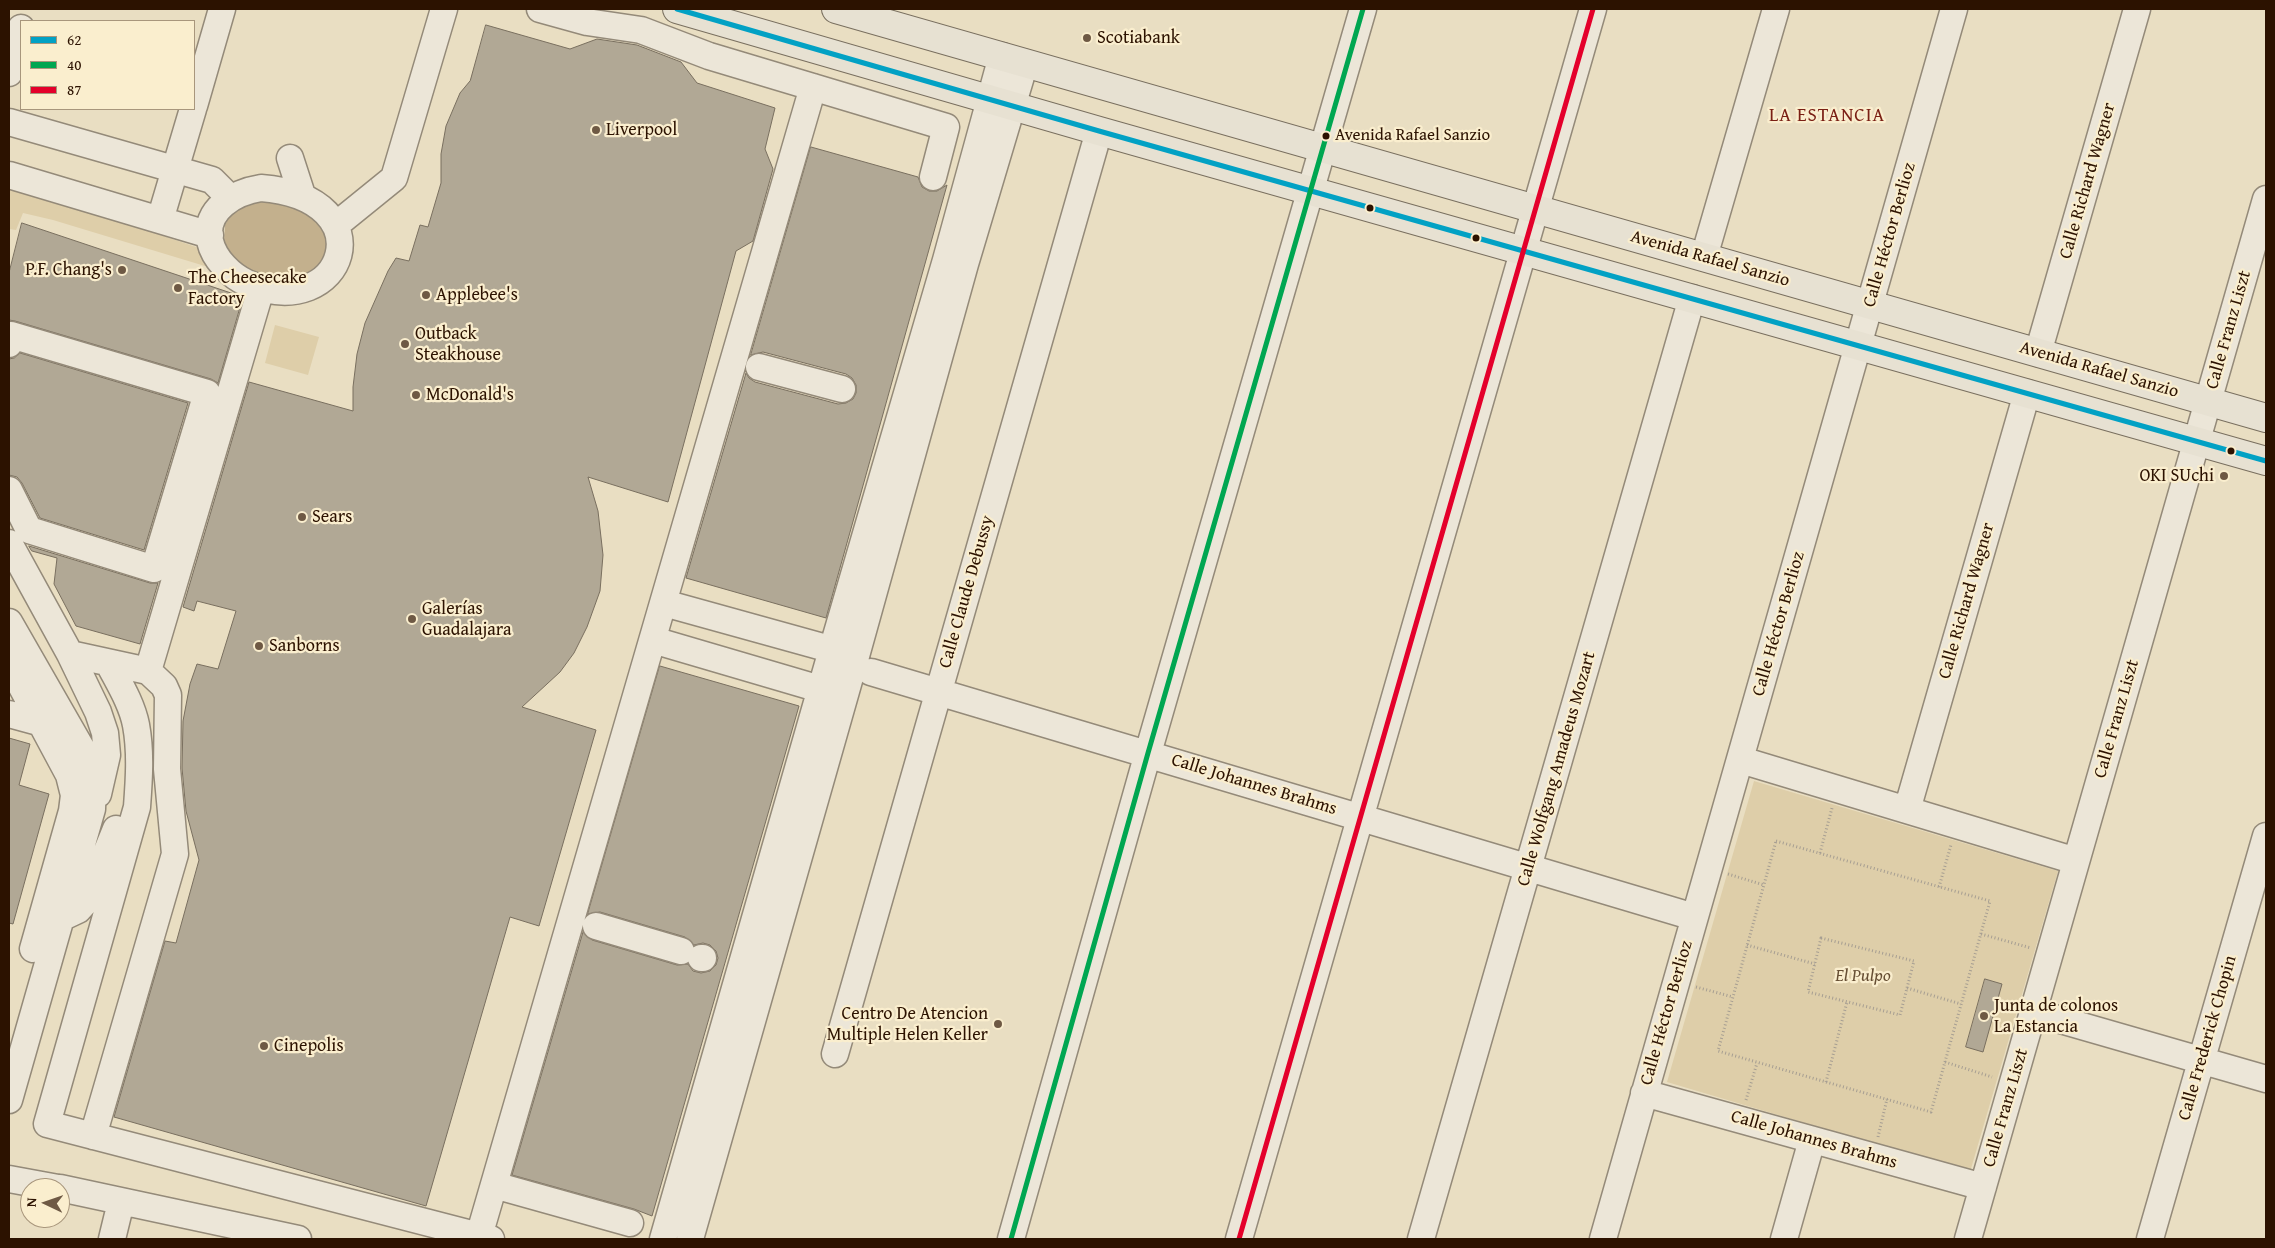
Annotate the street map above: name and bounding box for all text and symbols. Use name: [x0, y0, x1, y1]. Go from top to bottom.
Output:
legend: [20, 20, 195, 110]
place label: Scotiabank: [1097, 27, 1180, 49]
text: 62: [67, 29, 81, 50]
marker: Scotiabank: [1081, 32, 1093, 44]
text: 40: [67, 54, 81, 75]
text: 87: [67, 79, 81, 100]
street label: Calle Richard Wagner: [2055, 100, 2121, 262]
district label: LA ESTANCIA: [1768, 105, 1886, 127]
place label: Liverpool: [606, 119, 677, 141]
marker: Liverpool: [590, 124, 602, 136]
place label: Avenida Rafael Sanzio: [1335, 126, 1490, 146]
marker: Avenida Rafael Sanzio: [1321, 131, 1331, 141]
street label: Calle Héctor Berlioz: [1859, 160, 1921, 310]
unlabelled marker: [1365, 203, 1375, 213]
street label: Avenida Rafael Sanzio: [1628, 226, 1792, 292]
unlabelled marker: [1471, 233, 1481, 243]
place label: P.F. Chang's: [25, 259, 112, 281]
marker: P.F. Chang's: [116, 264, 128, 276]
place label: The Cheesecake Factory: [188, 267, 307, 310]
street label: Calle Franz Liszt: [2202, 268, 2256, 392]
marker: The Cheesecake Factory: [172, 282, 184, 294]
place label: Applebee's: [436, 284, 518, 306]
marker: Applebee's: [420, 289, 432, 301]
place label: Outback Steakhouse: [415, 323, 501, 366]
street label: Avenida Rafael Sanzio: [2017, 337, 2181, 403]
marker: Outback Steakhouse: [399, 338, 411, 350]
place label: McDonald's: [426, 384, 514, 406]
marker: McDonald's: [410, 389, 422, 401]
unlabelled marker: [2226, 446, 2236, 456]
place label: OKI SUchi: [2139, 465, 2214, 487]
marker: OKI SUchi: [2218, 470, 2230, 482]
place label: Sears: [312, 506, 352, 528]
marker: Sears: [296, 511, 308, 523]
street label: Calle Claude Debussy: [935, 513, 999, 671]
street label: Calle Richard Wagner: [1934, 520, 2000, 682]
street label: Calle Héctor Berlioz: [1748, 549, 1810, 699]
place label: Galerías Guadalajara: [422, 598, 512, 640]
marker: Galerías Guadalajara: [406, 613, 418, 625]
place label: Sanborns: [269, 635, 340, 657]
marker: Sanborns: [253, 640, 265, 652]
street label: Calle Wolfgang Amadeus Mozart: [1513, 649, 1601, 889]
street label: Calle Franz Liszt: [2090, 657, 2144, 781]
street label: Calle Johannes Brahms: [1169, 750, 1339, 820]
street label: Calle Héctor Berlioz: [1636, 938, 1698, 1088]
street label: Calle Frederick Chopin: [2174, 953, 2242, 1123]
park label: El Pulpo: [1835, 965, 1891, 987]
place label: Junta de colonos La Estancia: [1994, 995, 2118, 1038]
place label: Centro De Atencion Multiple Helen Keller: [827, 1003, 988, 1046]
marker: Junta de colonos La Estancia: [1978, 1010, 1990, 1022]
marker: Centro De Atencion Multiple Helen Keller: [992, 1018, 1004, 1030]
place label: Cinepolis: [274, 1035, 344, 1057]
marker: Cinepolis: [258, 1040, 270, 1052]
street label: Calle Franz Liszt: [1979, 1046, 2033, 1170]
street label: Calle Johannes Brahms: [1728, 1106, 1900, 1174]
north arrow: [20, 1178, 70, 1228]
text: N: [21, 1197, 41, 1207]

